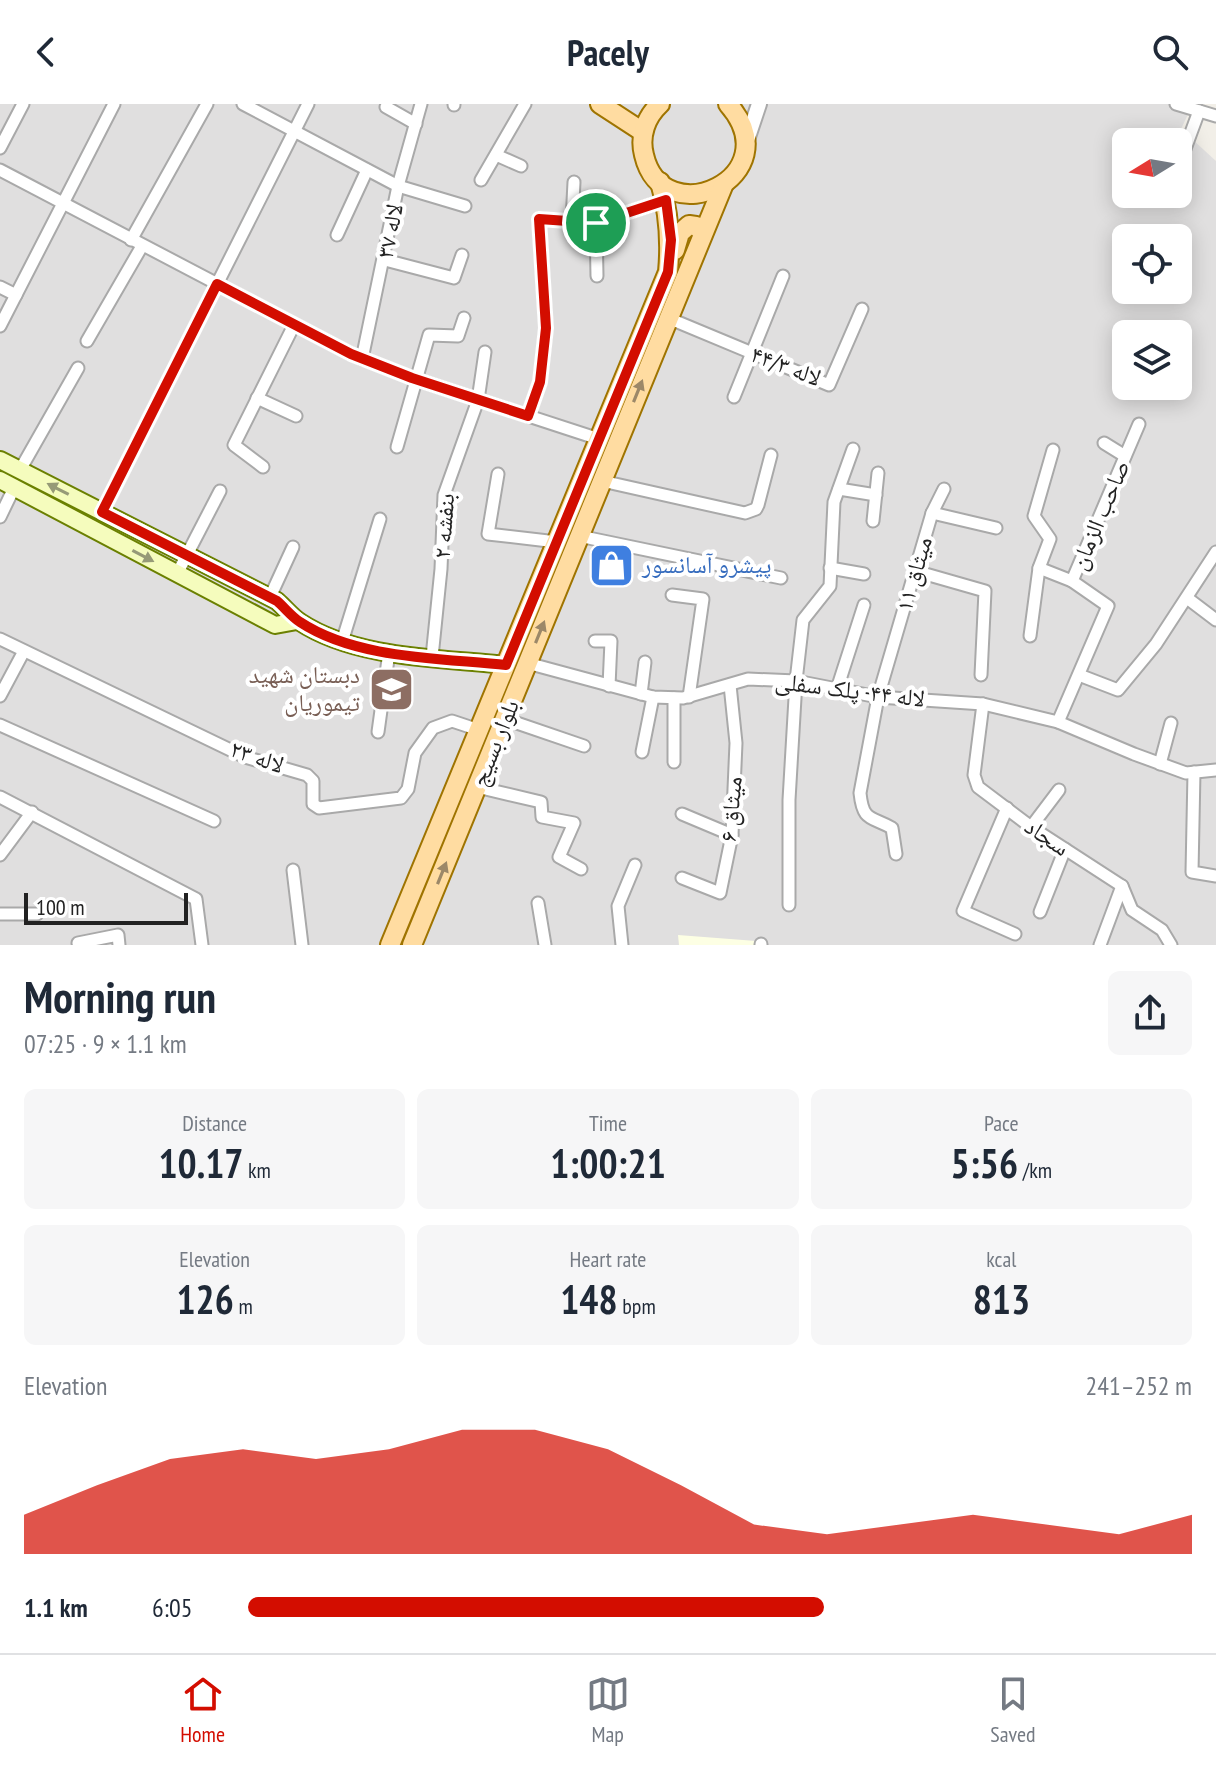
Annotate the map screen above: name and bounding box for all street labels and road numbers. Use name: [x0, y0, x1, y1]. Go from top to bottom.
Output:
street label: لاله ۳۷: [369, 201, 410, 261]
street label: لاله ۴۴/۳: [747, 338, 826, 393]
street label: صاحب الزمان: [1063, 455, 1137, 574]
street label: بنفشه ۲: [426, 492, 461, 560]
street label: میثاق ۱۱: [888, 533, 939, 615]
street label: لاله ۴۴- پلک سفلی: [773, 665, 927, 714]
street label: بلوار بسیج: [463, 695, 526, 791]
street label: لاله ۲۳: [226, 733, 288, 780]
street label: میثاق ۶: [712, 775, 749, 843]
street label: سجاد: [1019, 810, 1076, 863]

